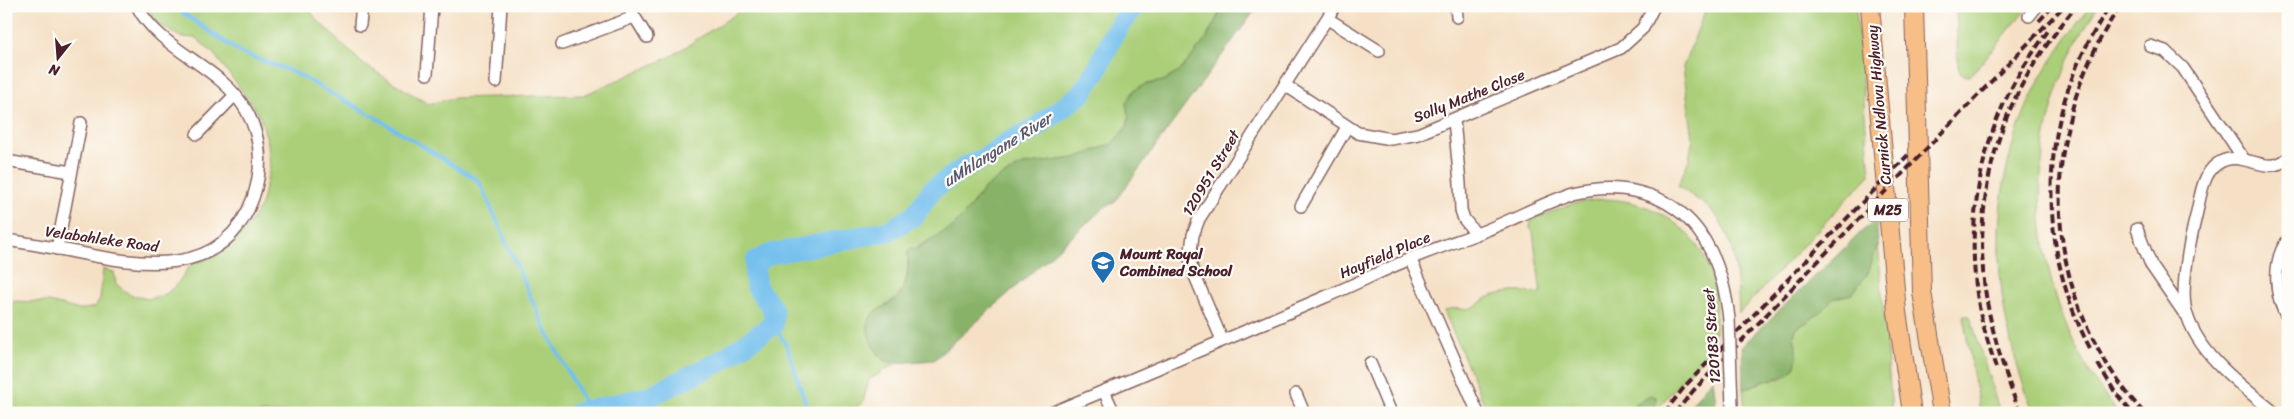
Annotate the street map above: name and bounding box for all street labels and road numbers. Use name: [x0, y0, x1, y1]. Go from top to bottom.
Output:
street label: Curnick Ndlovu Highway: [1859, 24, 1899, 186]
street label: Solly Mathe Close: [1409, 62, 1529, 130]
street label: 120951 Street: [1175, 124, 1248, 221]
road number: M25: [1868, 198, 1908, 222]
street label: Velabahleke Road: [44, 218, 161, 260]
street label: Hayfield Place: [1335, 224, 1435, 286]
street label: 120183 Street: [1696, 286, 1728, 385]

